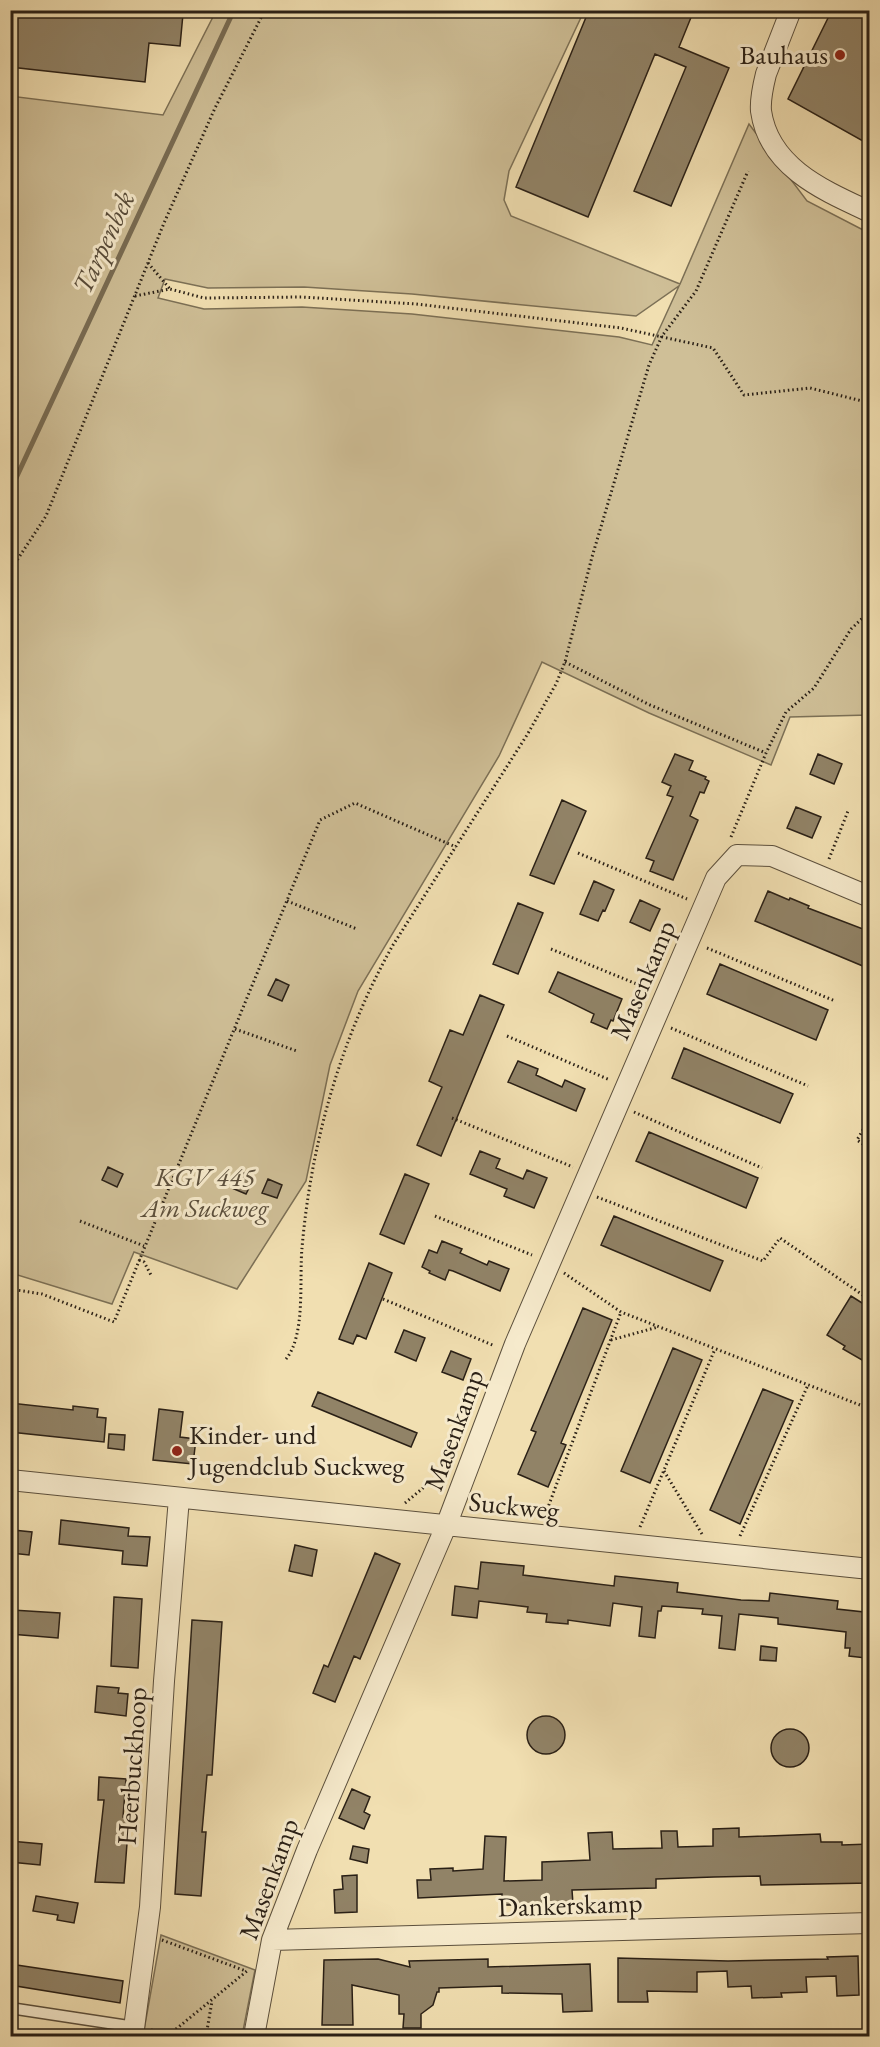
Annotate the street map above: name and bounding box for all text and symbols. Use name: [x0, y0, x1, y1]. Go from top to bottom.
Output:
place label: Bauhaus: [740, 37, 828, 72]
marker: Bauhaus: [833, 48, 847, 62]
water label: Tarpenbek: [64, 185, 142, 299]
street label: Masenkamp: [602, 915, 683, 1045]
park label: KGV 445 Am Suckweg: [139, 1159, 269, 1225]
street label: Masenkamp: [415, 1364, 492, 1495]
place label: Kinder- und Jugendclub Suckweg: [187, 1417, 404, 1483]
marker: Kinder- und Jugendclub Suckweg: [170, 1444, 184, 1458]
street label: Suckweg: [467, 1483, 561, 1528]
street label: Heerbuckhoop: [109, 1686, 154, 1846]
street label: Masenkamp: [230, 1813, 307, 1944]
street label: Dankerskamp: [497, 1884, 643, 1925]

